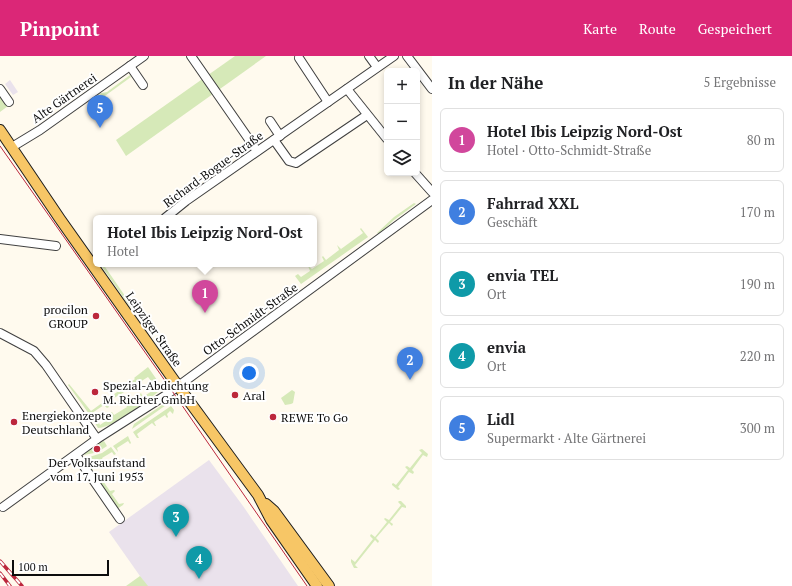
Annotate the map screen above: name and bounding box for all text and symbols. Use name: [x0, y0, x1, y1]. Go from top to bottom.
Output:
text: Pinpoint: [20, 16, 100, 41]
text: Karte: [583, 19, 617, 38]
text: Route: [639, 19, 676, 38]
text: Gespeichert: [698, 19, 772, 38]
map controls: [384, 68, 420, 176]
button: +: [384, 68, 420, 104]
street label: Alte Gärtnerei: [29, 70, 100, 126]
text: In der Nähe: [448, 71, 543, 94]
text: 5 Ergebnisse: [703, 73, 776, 91]
pin: 5: [87, 95, 113, 128]
button: −: [384, 104, 420, 140]
text: Hotel Ibis Leipzig Nord-Ost: [487, 121, 683, 141]
street label: Richard-Bogue-Straße: [160, 128, 266, 210]
text: 1: [458, 131, 466, 149]
text: 80 m: [747, 131, 775, 149]
button: layers: [384, 140, 420, 176]
text: Hotel · Otto-Schmidt-Straße: [487, 141, 651, 159]
text: Fahrrad XXL: [487, 193, 579, 213]
text: 2: [458, 203, 466, 221]
text: 170 m: [740, 203, 775, 221]
text: Geschäft: [487, 213, 538, 231]
popup: [93, 215, 317, 267]
text: Hotel Ibis Leipzig Nord-Ost: [107, 222, 303, 242]
text: Hotel: [107, 242, 139, 260]
text: envia TEL: [487, 265, 558, 285]
text: 3: [458, 275, 466, 293]
text: 190 m: [740, 275, 775, 293]
pin: 1: [192, 280, 218, 313]
street label: Otto-Schmidt-Straße: [200, 280, 300, 358]
text: Ort: [487, 285, 506, 303]
street label: Leipziger Straße: [123, 289, 185, 369]
place label: procilon GROUP: [43, 302, 88, 331]
marker: procilon GROUP: [91, 311, 101, 321]
text: envia: [487, 337, 526, 357]
pin: 2: [397, 347, 423, 380]
text: 4: [458, 347, 466, 365]
text: 220 m: [740, 347, 775, 365]
text: Ort: [487, 357, 506, 375]
your location: [239, 363, 259, 383]
place label: Spezial-Abdichtung M. Richter GmbH: [103, 378, 209, 407]
marker: Spezial-Abdichtung M. Richter GmbH: [90, 387, 100, 397]
place label: Aral: [243, 388, 266, 403]
marker: Aral: [230, 390, 240, 400]
place label: Energiekonzepte Deutschland: [22, 408, 111, 437]
text: Lidl: [487, 409, 515, 429]
place label: REWE To Go: [281, 410, 348, 425]
marker: REWE To Go: [268, 412, 278, 422]
marker: Energiekonzepte Deutschland: [9, 417, 19, 427]
text: 5: [458, 419, 466, 437]
text: 300 m: [740, 419, 775, 437]
text: Supermarkt · Alte Gärtnerei: [487, 429, 646, 447]
marker: Der Volksaufstand vom 17. Juni 1953: [92, 444, 102, 454]
place label: Der Volksaufstand vom 17. Juni 1953: [48, 455, 146, 484]
pin: 3: [163, 504, 189, 537]
pin: 4: [186, 546, 212, 579]
scale bar: [12, 558, 109, 577]
text: 100 m: [18, 560, 48, 574]

